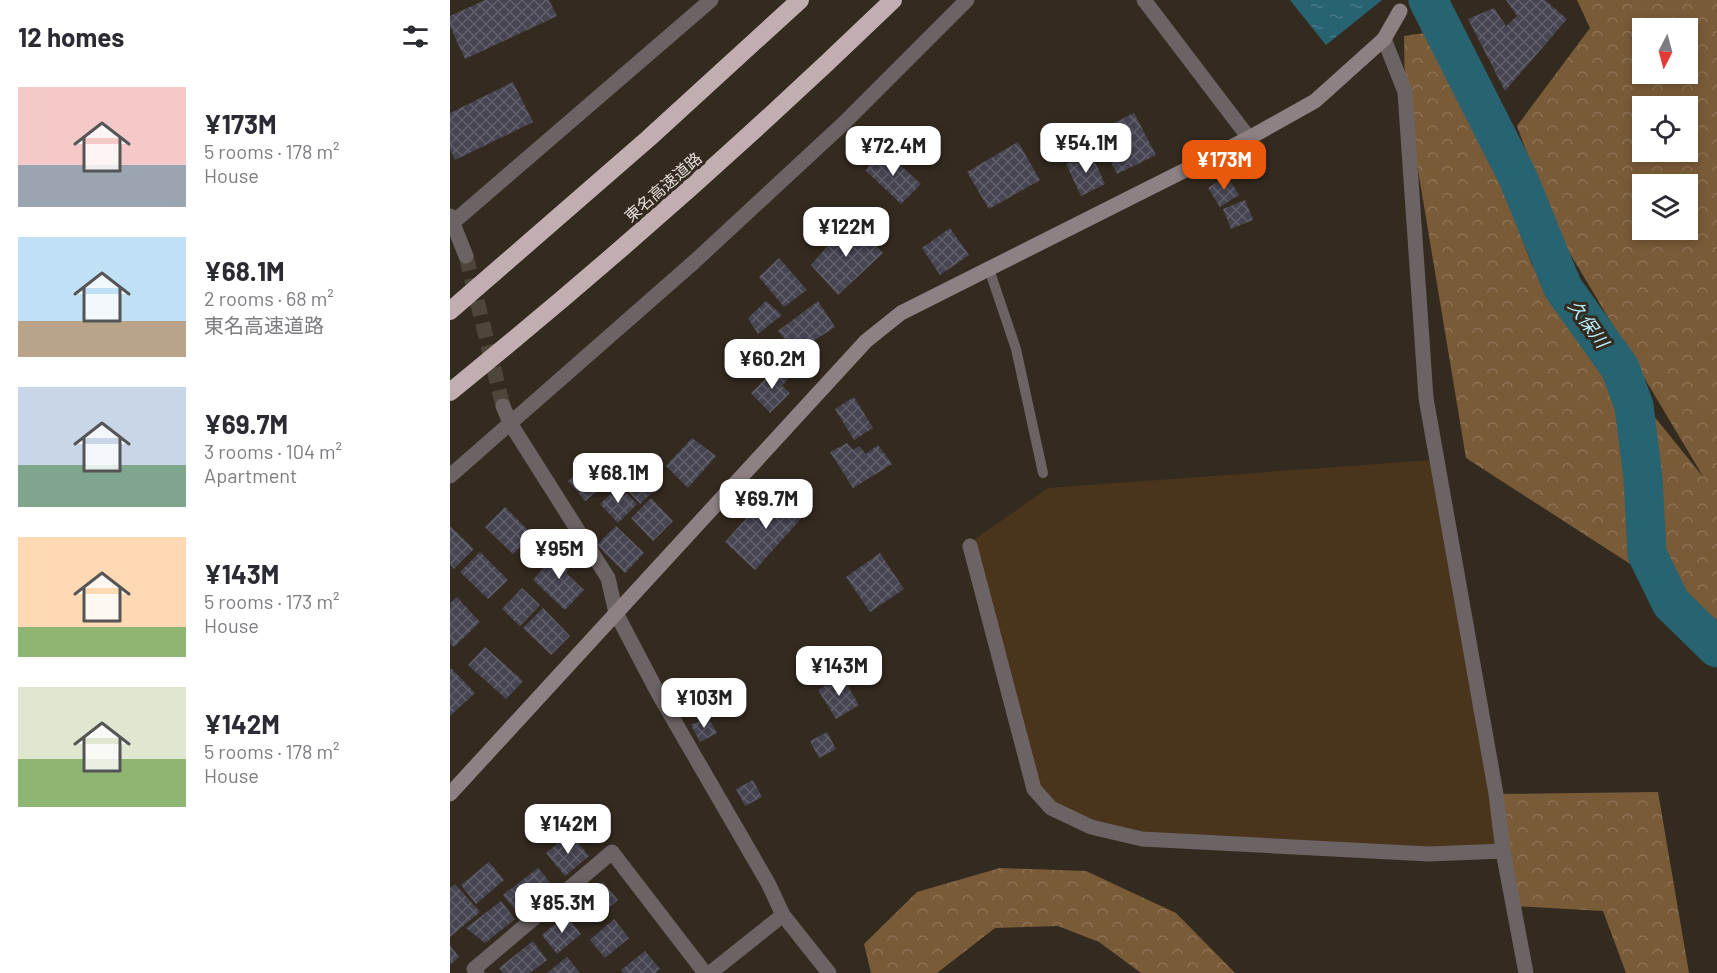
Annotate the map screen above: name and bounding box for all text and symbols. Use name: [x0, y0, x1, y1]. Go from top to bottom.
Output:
north arrow: [1632, 18, 1698, 84]
map controls: [1632, 18, 1698, 240]
icon: filters: [399, 20, 432, 53]
text: 12 homes: [18, 21, 124, 52]
button: locate: [1632, 96, 1698, 162]
text: ¥173M: [204, 108, 277, 139]
icon: home: [66, 111, 138, 183]
pin: ¥54.1M: [1037, 123, 1135, 174]
pin: ¥72.4M: [844, 126, 942, 177]
text: ¥54.1M: [1054, 130, 1118, 154]
text: ¥72.4M: [860, 133, 926, 157]
text: 5 rooms · 178 m²: [204, 139, 340, 163]
pin: ¥173M: [1182, 140, 1266, 191]
text: ¥173M: [1196, 147, 1252, 171]
street label: 東名高速道路: [620, 148, 705, 225]
text: House: [204, 163, 259, 187]
button: layers: [1632, 174, 1698, 240]
pin: ¥122M: [804, 207, 888, 258]
text: ¥122M: [817, 214, 875, 238]
text: ¥68.1M: [204, 255, 285, 286]
icon: home: [66, 261, 138, 333]
text: 2 rooms · 68 m²: [204, 286, 334, 310]
water label: 久保川: [1564, 295, 1615, 353]
text: 東名高速道路: [204, 313, 324, 337]
pin: ¥60.2M: [723, 339, 821, 390]
text: ¥60.2M: [739, 346, 805, 370]
text: ¥69.7M: [204, 408, 288, 439]
icon: home: [66, 411, 138, 483]
text: 3 rooms · 104 m²: [204, 439, 342, 463]
pin: ¥68.1M: [569, 453, 667, 504]
text: ¥68.1M: [587, 460, 649, 484]
text: Apartment: [204, 463, 297, 487]
pin: ¥69.7M: [717, 479, 815, 530]
text: ¥69.7M: [734, 486, 798, 510]
pin: ¥95M: [523, 529, 595, 580]
text: ¥95M: [534, 536, 584, 560]
text: ¥143M: [204, 558, 279, 589]
icon: home: [66, 561, 138, 633]
text: 5 rooms · 173 m²: [204, 589, 339, 613]
text: House: [204, 613, 259, 637]
pin: ¥143M: [797, 646, 881, 697]
text: ¥143M: [810, 653, 868, 677]
pin: ¥103M: [662, 678, 746, 729]
text: ¥103M: [675, 685, 733, 709]
text: ¥142M: [204, 708, 280, 739]
icon: home: [66, 711, 138, 783]
text: 5 rooms · 178 m²: [204, 739, 340, 763]
text: House: [204, 763, 259, 787]
pin: ¥142M: [526, 804, 610, 855]
text: ¥142M: [539, 811, 597, 835]
pin: ¥85.3M: [513, 883, 611, 934]
text: ¥85.3M: [529, 890, 595, 914]

